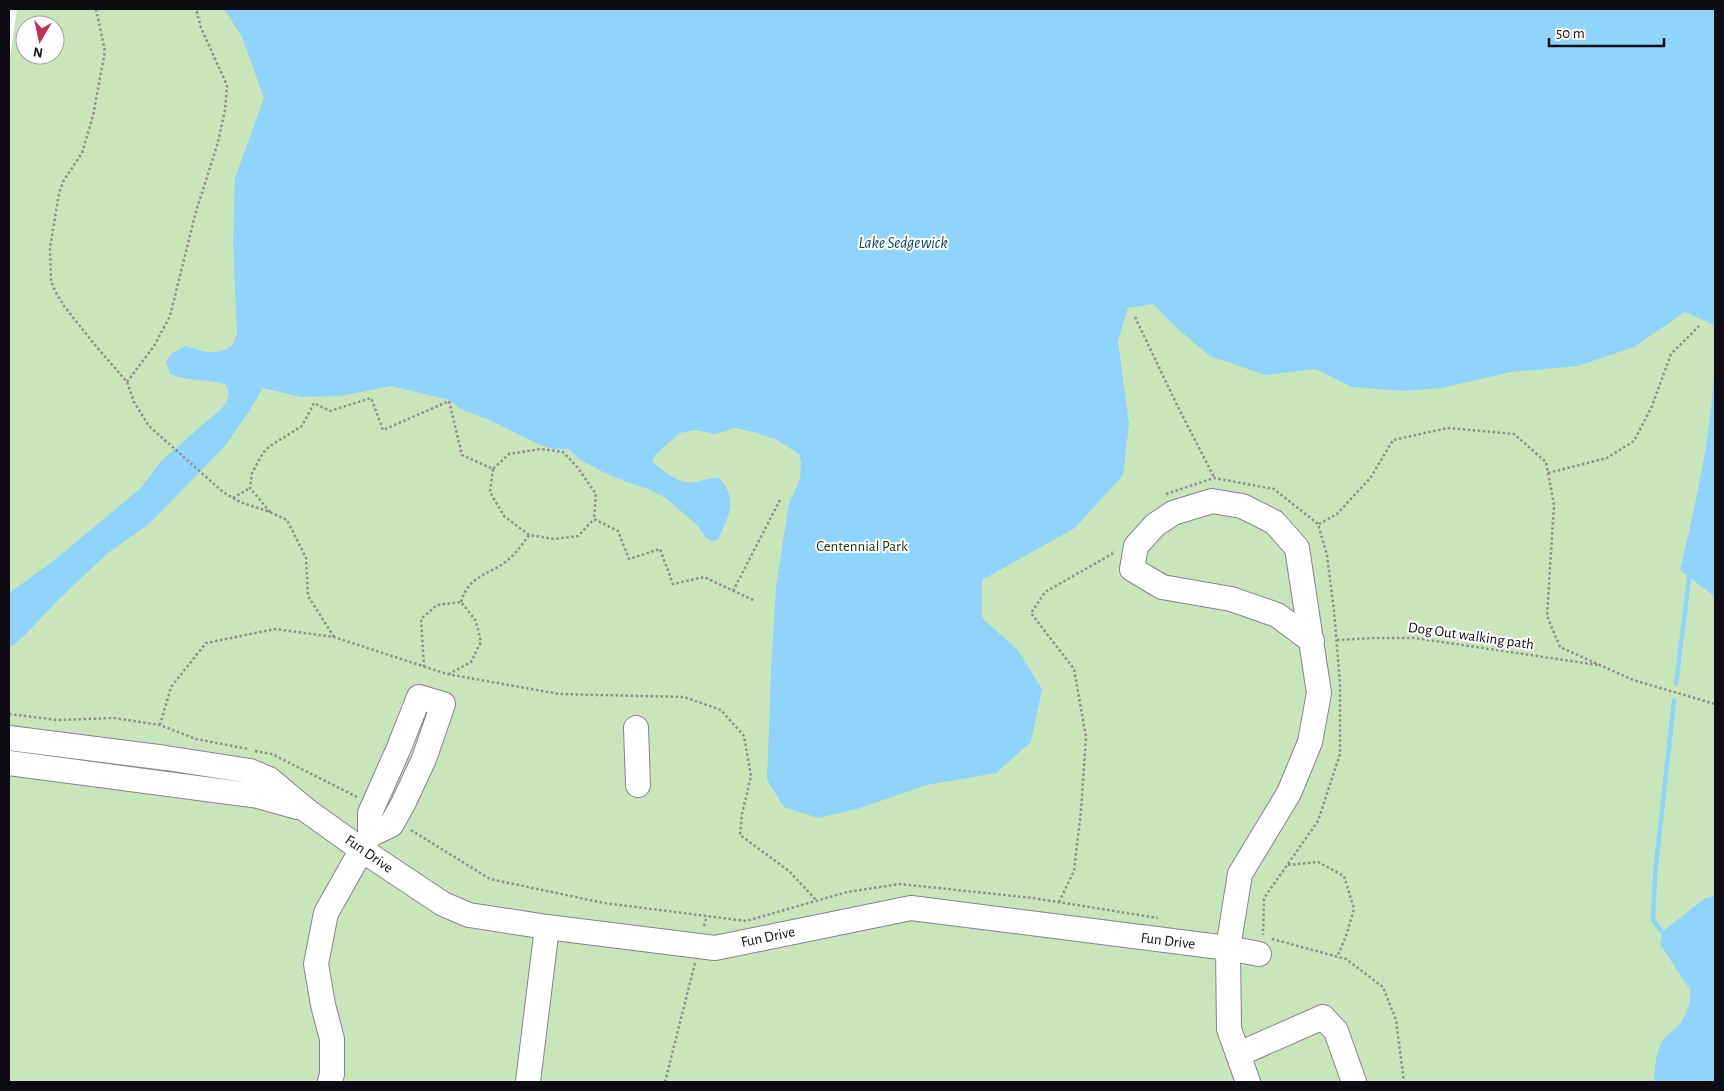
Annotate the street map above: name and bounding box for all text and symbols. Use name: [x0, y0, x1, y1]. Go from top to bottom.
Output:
north arrow: [15, 15, 65, 65]
scale bar: [1549, 15, 1664, 47]
text: 50 m: [1556, 26, 1585, 41]
text: N: [32, 44, 44, 60]
water label: Lake Sedgewick: [858, 235, 948, 251]
park label: Centennial Park: [816, 539, 908, 554]
street label: Dog Out walking path: [1407, 620, 1535, 652]
street label: Fun Drive: [342, 832, 396, 876]
street label: Fun Drive: [740, 924, 796, 950]
street label: Fun Drive: [1140, 930, 1196, 952]

